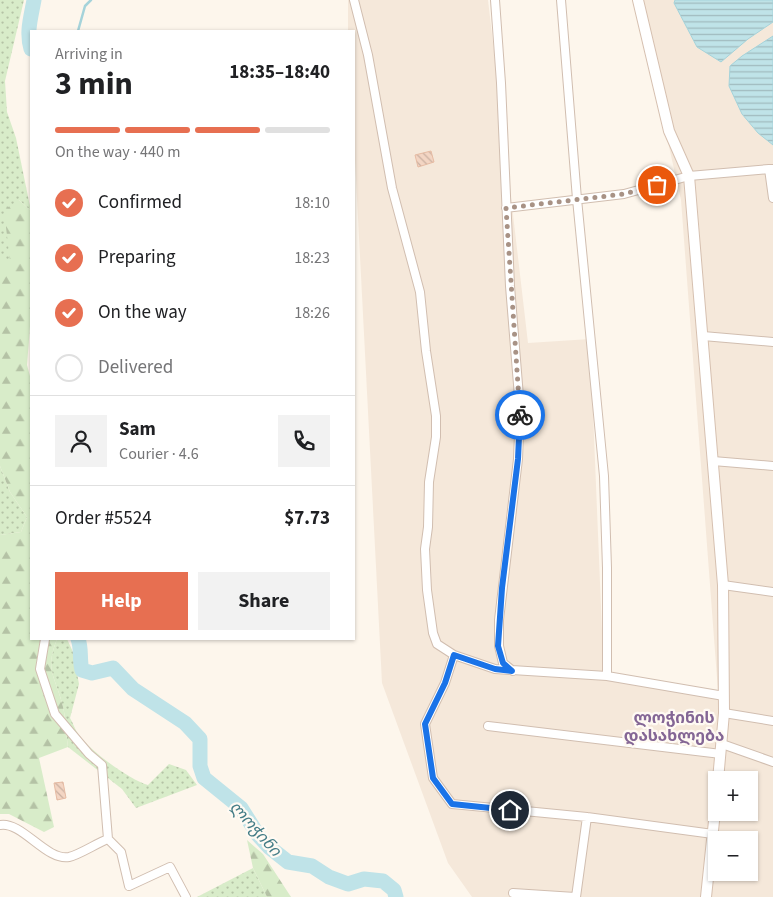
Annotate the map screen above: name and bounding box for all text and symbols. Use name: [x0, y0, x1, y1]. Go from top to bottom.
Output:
text: Arriving in: [55, 43, 123, 65]
text: 18:35–18:40: [229, 59, 330, 86]
text: 3 min: [55, 61, 133, 107]
text: On the way · 440 m: [55, 141, 180, 163]
pin: [636, 164, 678, 206]
icon: bag: [643, 171, 671, 199]
icon: check: [55, 189, 83, 217]
text: Confirmed: [98, 189, 182, 216]
text: 18:10: [294, 192, 330, 214]
icon: check: [55, 244, 83, 272]
text: Preparing: [98, 244, 176, 271]
text: 18:23: [294, 247, 330, 269]
icon: check: [55, 299, 83, 327]
text: On the way: [98, 299, 187, 326]
text: 18:26: [294, 302, 330, 324]
text: Delivered: [98, 354, 173, 381]
courier: [495, 390, 545, 440]
icon: bike: [506, 401, 534, 429]
button: person: [55, 415, 107, 467]
button: phone: [278, 415, 330, 467]
text: Sam: [119, 416, 156, 443]
text: Courier · 4.6: [119, 443, 199, 465]
text: Order #5524: [55, 505, 152, 532]
text: $7.73: [284, 505, 330, 532]
button: Help: [55, 572, 188, 630]
button: Share: [198, 572, 330, 630]
district label: ლოჭინის დასახლება: [624, 707, 724, 747]
map controls: [708, 771, 758, 881]
button: +: [708, 771, 758, 821]
pin: [489, 789, 531, 831]
water label: ლოჭინი: [225, 796, 287, 862]
icon: home: [496, 796, 524, 824]
button: −: [708, 831, 758, 881]

